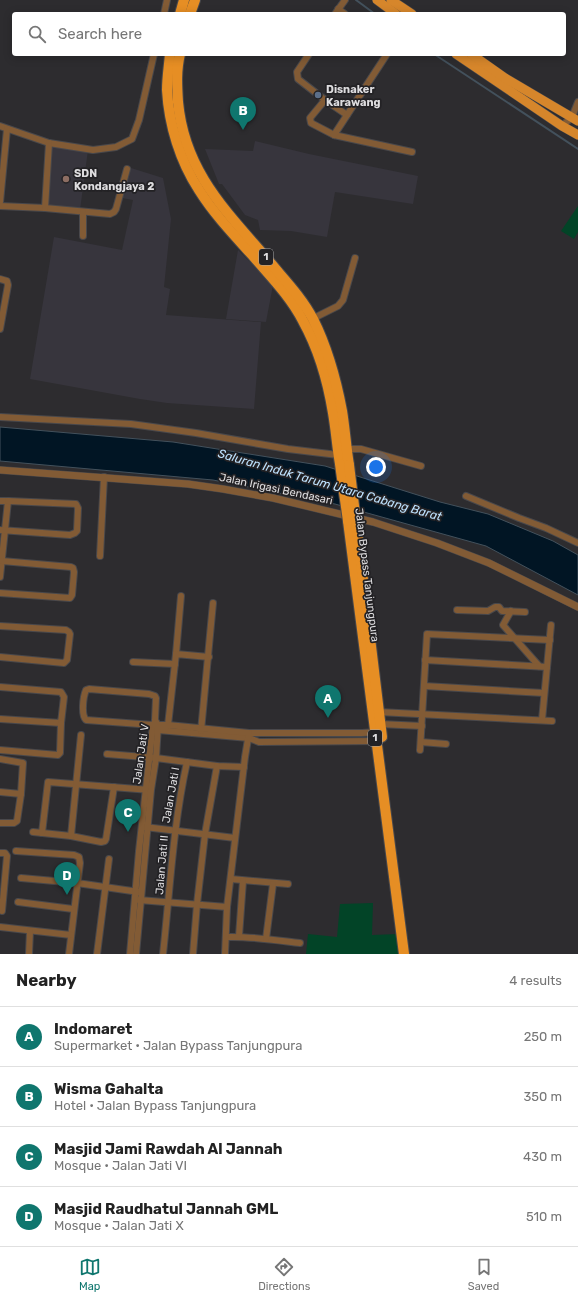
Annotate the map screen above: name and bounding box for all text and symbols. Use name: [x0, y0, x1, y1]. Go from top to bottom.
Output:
search box: [12, 12, 566, 56]
icon: search: [26, 23, 48, 45]
text: Search here: [58, 25, 142, 43]
place label: Disnaker Karawang: [326, 83, 381, 109]
marker: Disnaker Karawang: [313, 90, 323, 100]
pin: B: [230, 97, 256, 130]
place label: SDN Kondangjaya 2: [74, 167, 154, 193]
marker: SDN Kondangjaya 2: [61, 174, 71, 184]
road number: 1: [259, 249, 273, 265]
water label: Saluran Induk Tarum Utara Cabang Barat: [217, 446, 444, 524]
your location: [366, 457, 386, 477]
street label: Jalan Irigasi Bendasari: [218, 471, 334, 507]
street label: Jalan Bypass Tanjungpura: [352, 507, 382, 643]
pin: A: [315, 685, 341, 718]
street label: Jalan Jati V: [130, 723, 152, 785]
road number: 1: [368, 730, 382, 746]
street label: Jalan Jati I: [160, 766, 182, 824]
pin: C: [115, 799, 141, 832]
street label: Jalan Jati II: [153, 835, 171, 895]
pin: D: [54, 862, 80, 895]
text: Nearby: [16, 970, 77, 990]
text: 4 results: [509, 973, 562, 988]
text: Indomaret: [54, 1020, 132, 1038]
text: A: [24, 1029, 34, 1044]
text: 250 m: [524, 1029, 562, 1044]
text: Supermarket · Jalan Bypass Tanjungpura: [54, 1038, 302, 1053]
text: Wisma Gahalta: [54, 1080, 163, 1098]
text: B: [24, 1089, 34, 1104]
text: 350 m: [523, 1089, 562, 1104]
text: Hotel · Jalan Bypass Tanjungpura: [54, 1098, 256, 1113]
text: Masjid Jami Rawdah Al Jannah: [54, 1140, 283, 1158]
text: C: [24, 1149, 34, 1164]
text: 430 m: [523, 1149, 562, 1164]
text: Mosque · Jalan Jati VI: [54, 1158, 187, 1173]
text: Masjid Raudhatul Jannah GML: [54, 1200, 278, 1218]
text: D: [24, 1209, 34, 1224]
text: 510 m: [526, 1209, 562, 1224]
text: Mosque · Jalan Jati X: [54, 1218, 184, 1233]
tab: Map: [79, 1256, 101, 1293]
tab: Directions: [258, 1256, 310, 1293]
tab: Saved: [468, 1256, 499, 1293]

